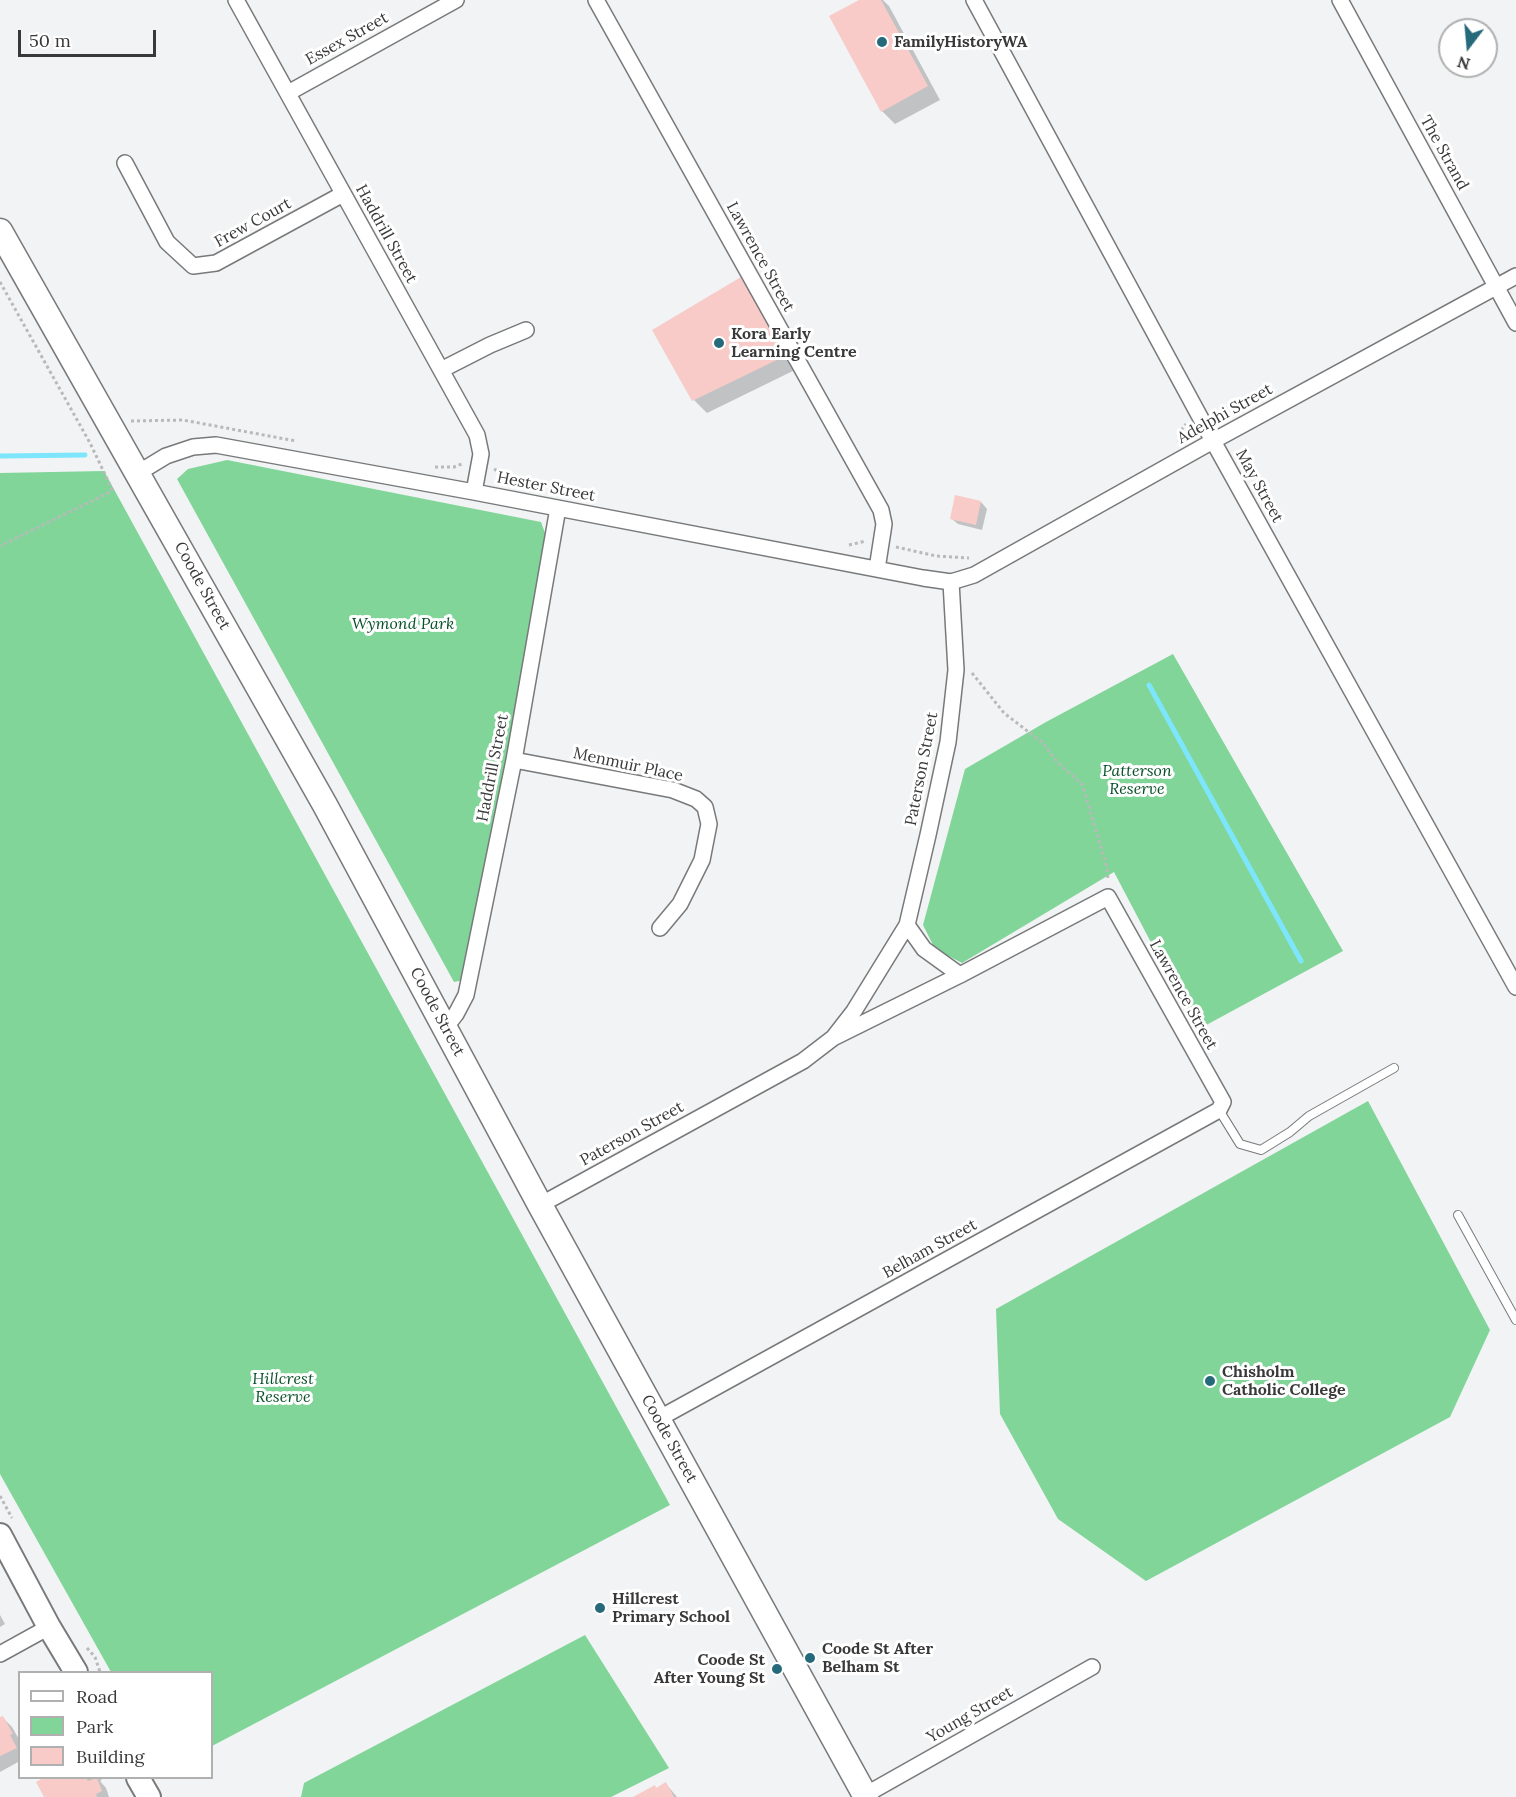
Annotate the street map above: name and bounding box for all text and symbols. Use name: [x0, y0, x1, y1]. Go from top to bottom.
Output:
street label: Essex Street: [302, 8, 392, 70]
scale bar: [21, 18, 159, 56]
north arrow: [1438, 18, 1498, 78]
text: 50 m: [29, 29, 71, 52]
place label: FamilyHistoryWA: [894, 32, 1027, 52]
marker: FamilyHistoryWA: [875, 35, 889, 49]
text: N: [1455, 52, 1472, 75]
street label: The Strand: [1416, 112, 1472, 194]
street label: Haddrill Street: [351, 181, 421, 287]
street label: Frew Court: [211, 194, 295, 252]
street label: Lawrence Street: [722, 199, 798, 315]
place label: Kora Early Learning Centre: [731, 324, 857, 362]
marker: Kora Early Learning Centre: [712, 336, 726, 350]
street label: Adelphi Street: [1174, 380, 1276, 448]
street label: May Street: [1231, 446, 1287, 526]
street label: Hester Street: [495, 468, 597, 506]
street label: Coode Street: [170, 539, 234, 633]
park label: Wymond Park: [352, 614, 454, 634]
street label: Paterson Street: [902, 710, 942, 828]
street label: Haddrill Street: [473, 712, 513, 824]
street label: Menmuir Place: [571, 744, 685, 786]
park label: Patterson Reserve: [1102, 761, 1172, 799]
street label: Lawrence Street: [1145, 937, 1221, 1053]
street label: Coode Street: [406, 964, 468, 1060]
street label: Paterson Street: [577, 1098, 687, 1170]
street label: Belham Street: [880, 1215, 980, 1283]
place label: Chisholm Catholic College: [1222, 1362, 1346, 1400]
park label: Hillcrest Reserve: [252, 1369, 314, 1407]
marker: Chisholm Catholic College: [1203, 1374, 1217, 1388]
street label: Coode Street: [637, 1392, 701, 1486]
place label: Hillcrest Primary School: [612, 1589, 730, 1627]
marker: Hillcrest Primary School: [593, 1601, 607, 1615]
place label: Coode St After Belham St: [822, 1639, 933, 1677]
place label: Coode St After Young St: [654, 1650, 765, 1688]
marker: Coode St After Belham St: [803, 1651, 817, 1665]
marker: Coode St After Young St: [770, 1662, 784, 1676]
legend: [18, 1671, 213, 1779]
street label: Young Street: [924, 1683, 1016, 1747]
text: Road: [76, 1685, 118, 1708]
text: Park: [76, 1715, 113, 1738]
text: Building: [76, 1745, 144, 1768]

